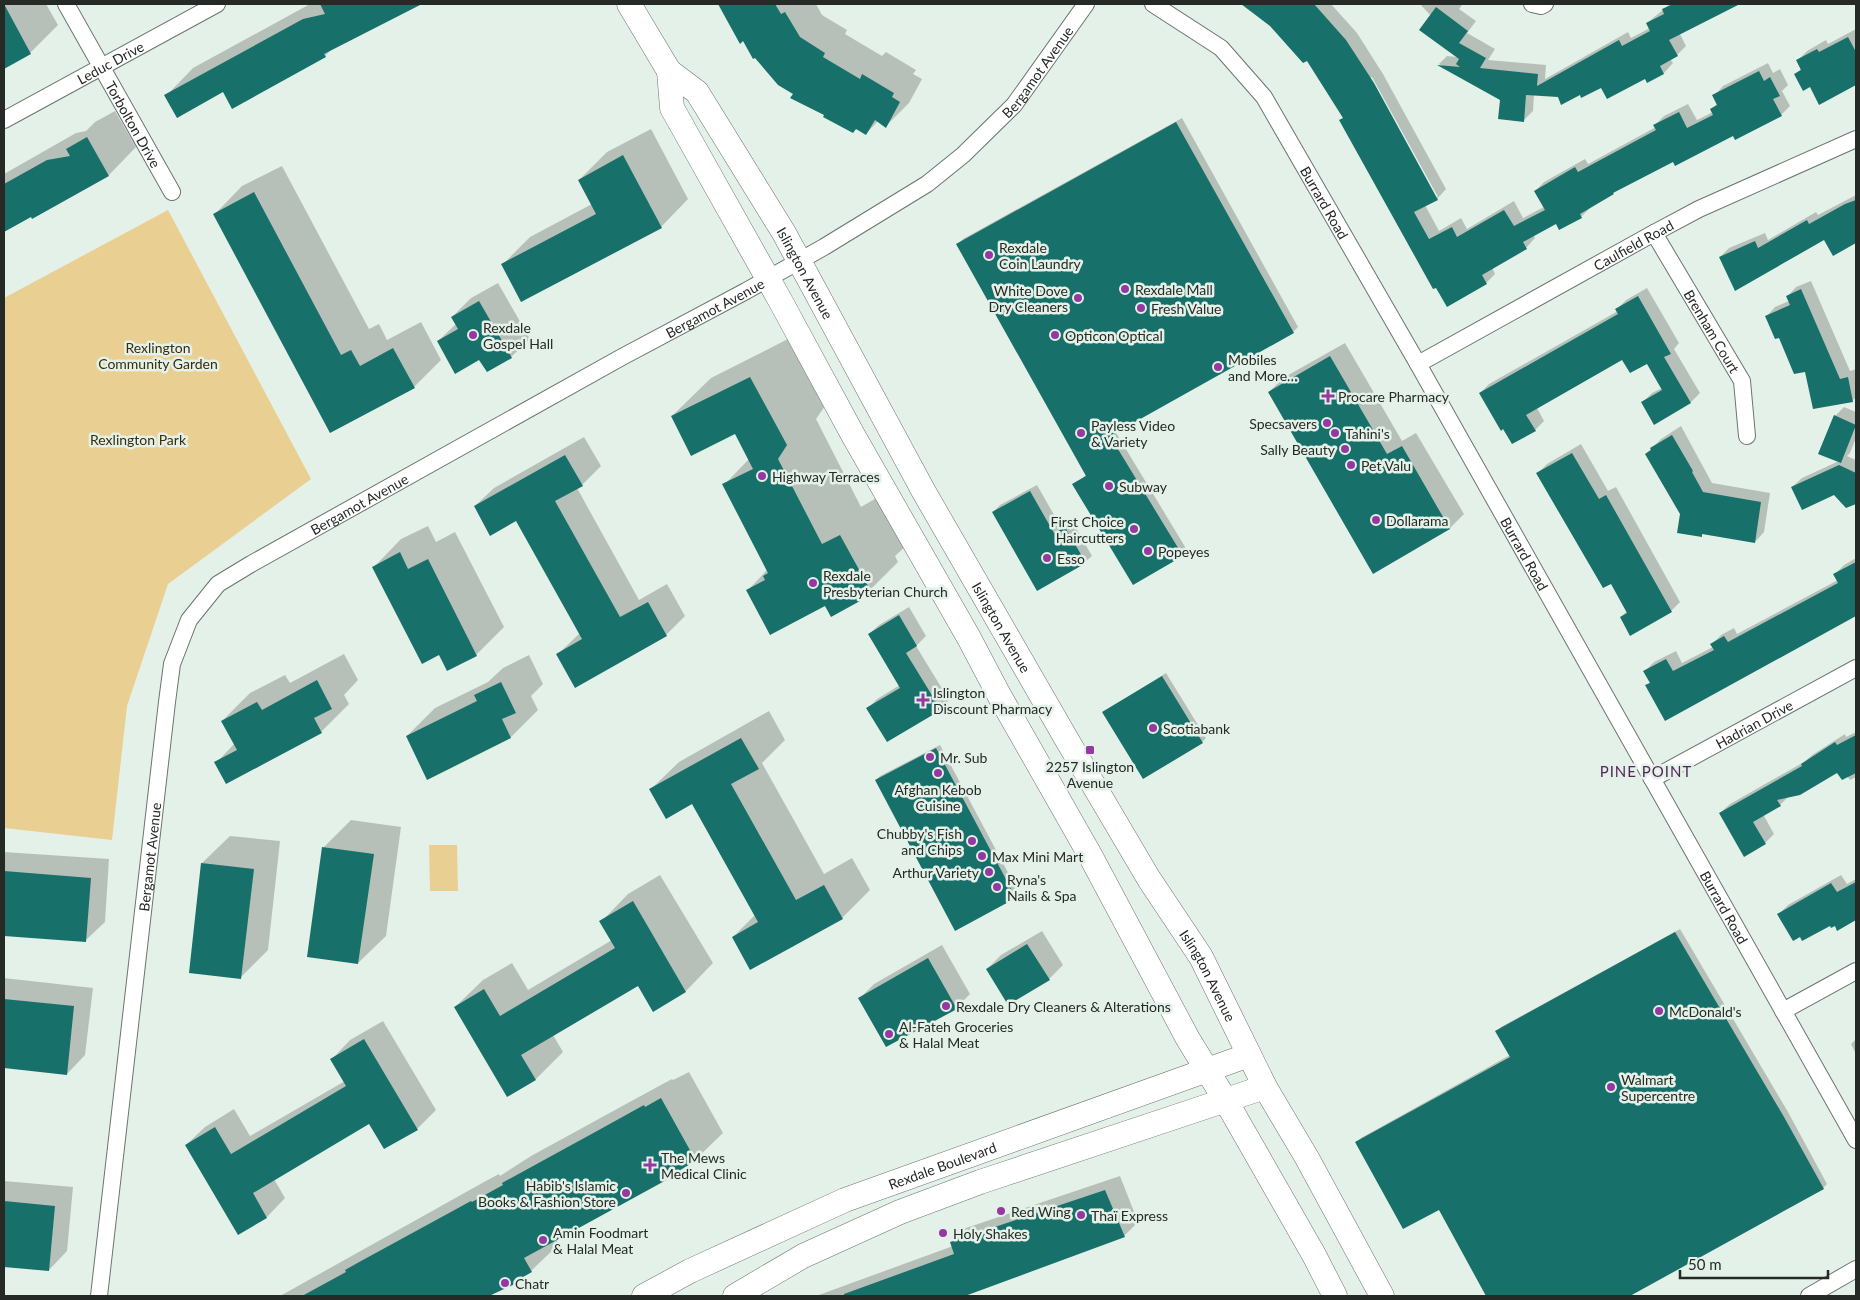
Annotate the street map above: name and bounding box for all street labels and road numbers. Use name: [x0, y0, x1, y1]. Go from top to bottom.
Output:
street label: Bergamot Avenue: [998, 22, 1076, 121]
street label: Leduc Drive: [74, 37, 147, 87]
street label: Torbolton Drive: [103, 78, 165, 170]
street label: Burrard Road: [1297, 163, 1352, 242]
street label: Caulfield Road: [1590, 216, 1676, 274]
street label: Islington Avenue: [774, 224, 837, 322]
street label: Bergamot Avenue: [662, 274, 767, 341]
street label: Brenham Court: [1681, 286, 1744, 376]
street label: Bergamot Avenue: [307, 470, 411, 538]
street label: Burrard Road: [1498, 514, 1552, 593]
street label: Islington Avenue: [969, 579, 1035, 675]
street label: Hadrian Drive: [1712, 696, 1796, 751]
street label: Bergamot Avenue: [135, 802, 164, 912]
street label: Burrard Road: [1697, 868, 1752, 947]
street label: Islington Avenue: [1176, 926, 1240, 1024]
street label: Rexdale Boulevard: [886, 1138, 998, 1192]

